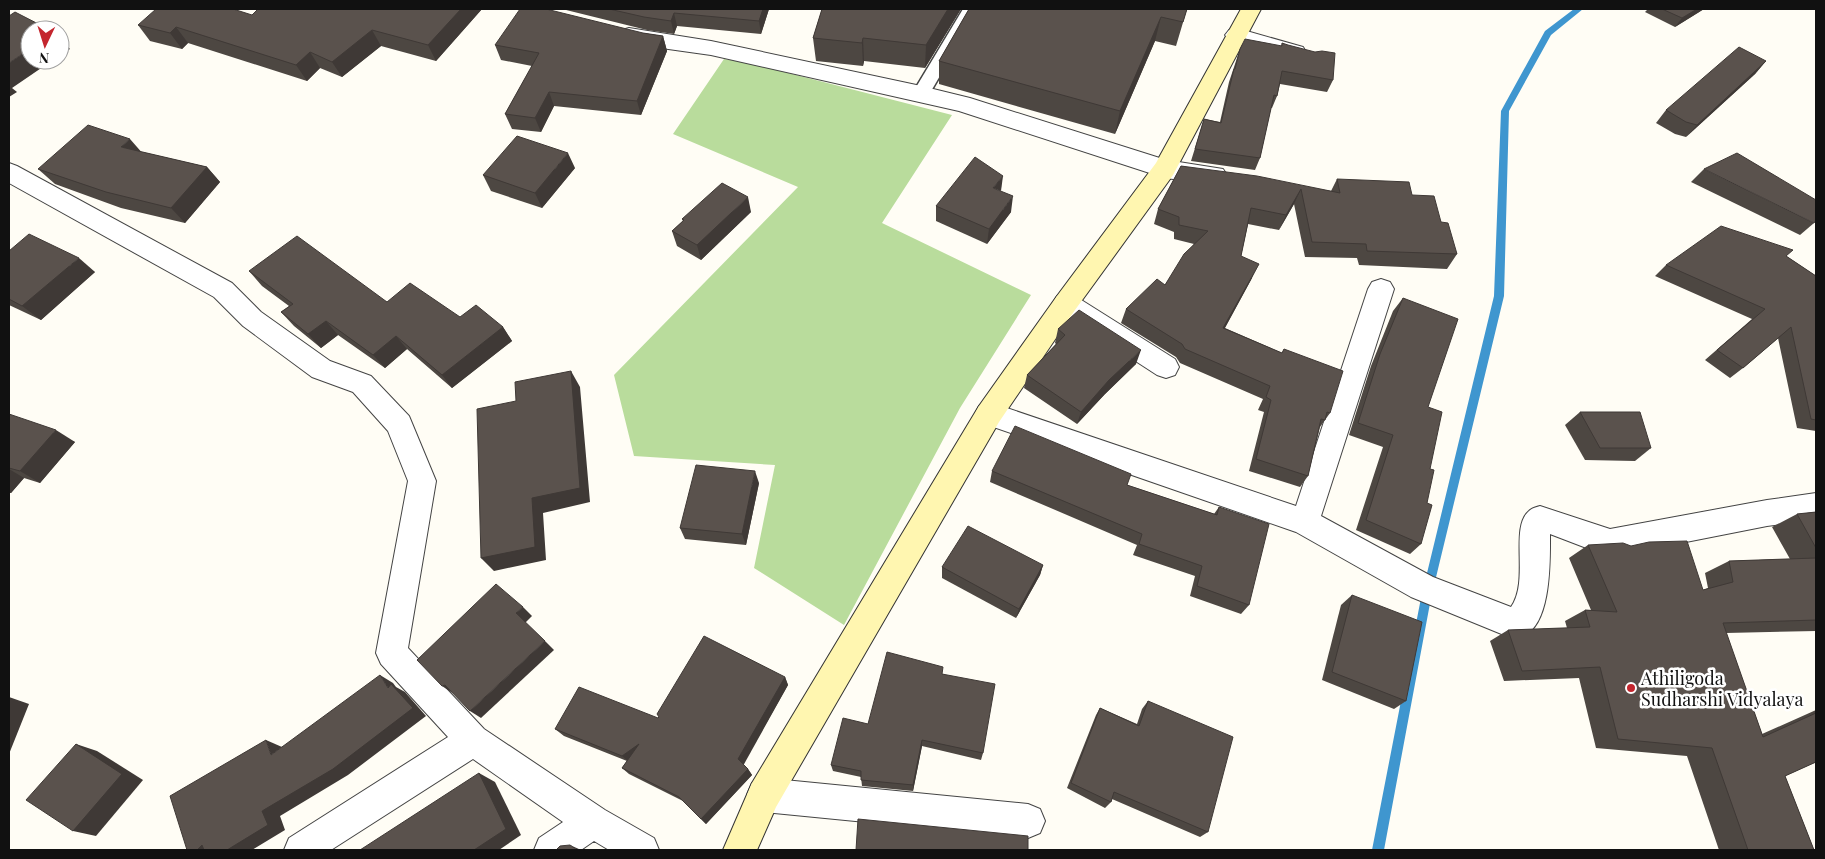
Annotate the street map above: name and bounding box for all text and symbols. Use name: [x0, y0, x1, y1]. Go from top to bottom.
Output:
north arrow: [20, 20, 70, 70]
text: N: [38, 49, 50, 68]
place label: Athiligoda Sudharshi Vidyalaya: [1640, 666, 1803, 711]
marker: Athiligoda Sudharshi Vidyalaya: [1625, 682, 1637, 694]

